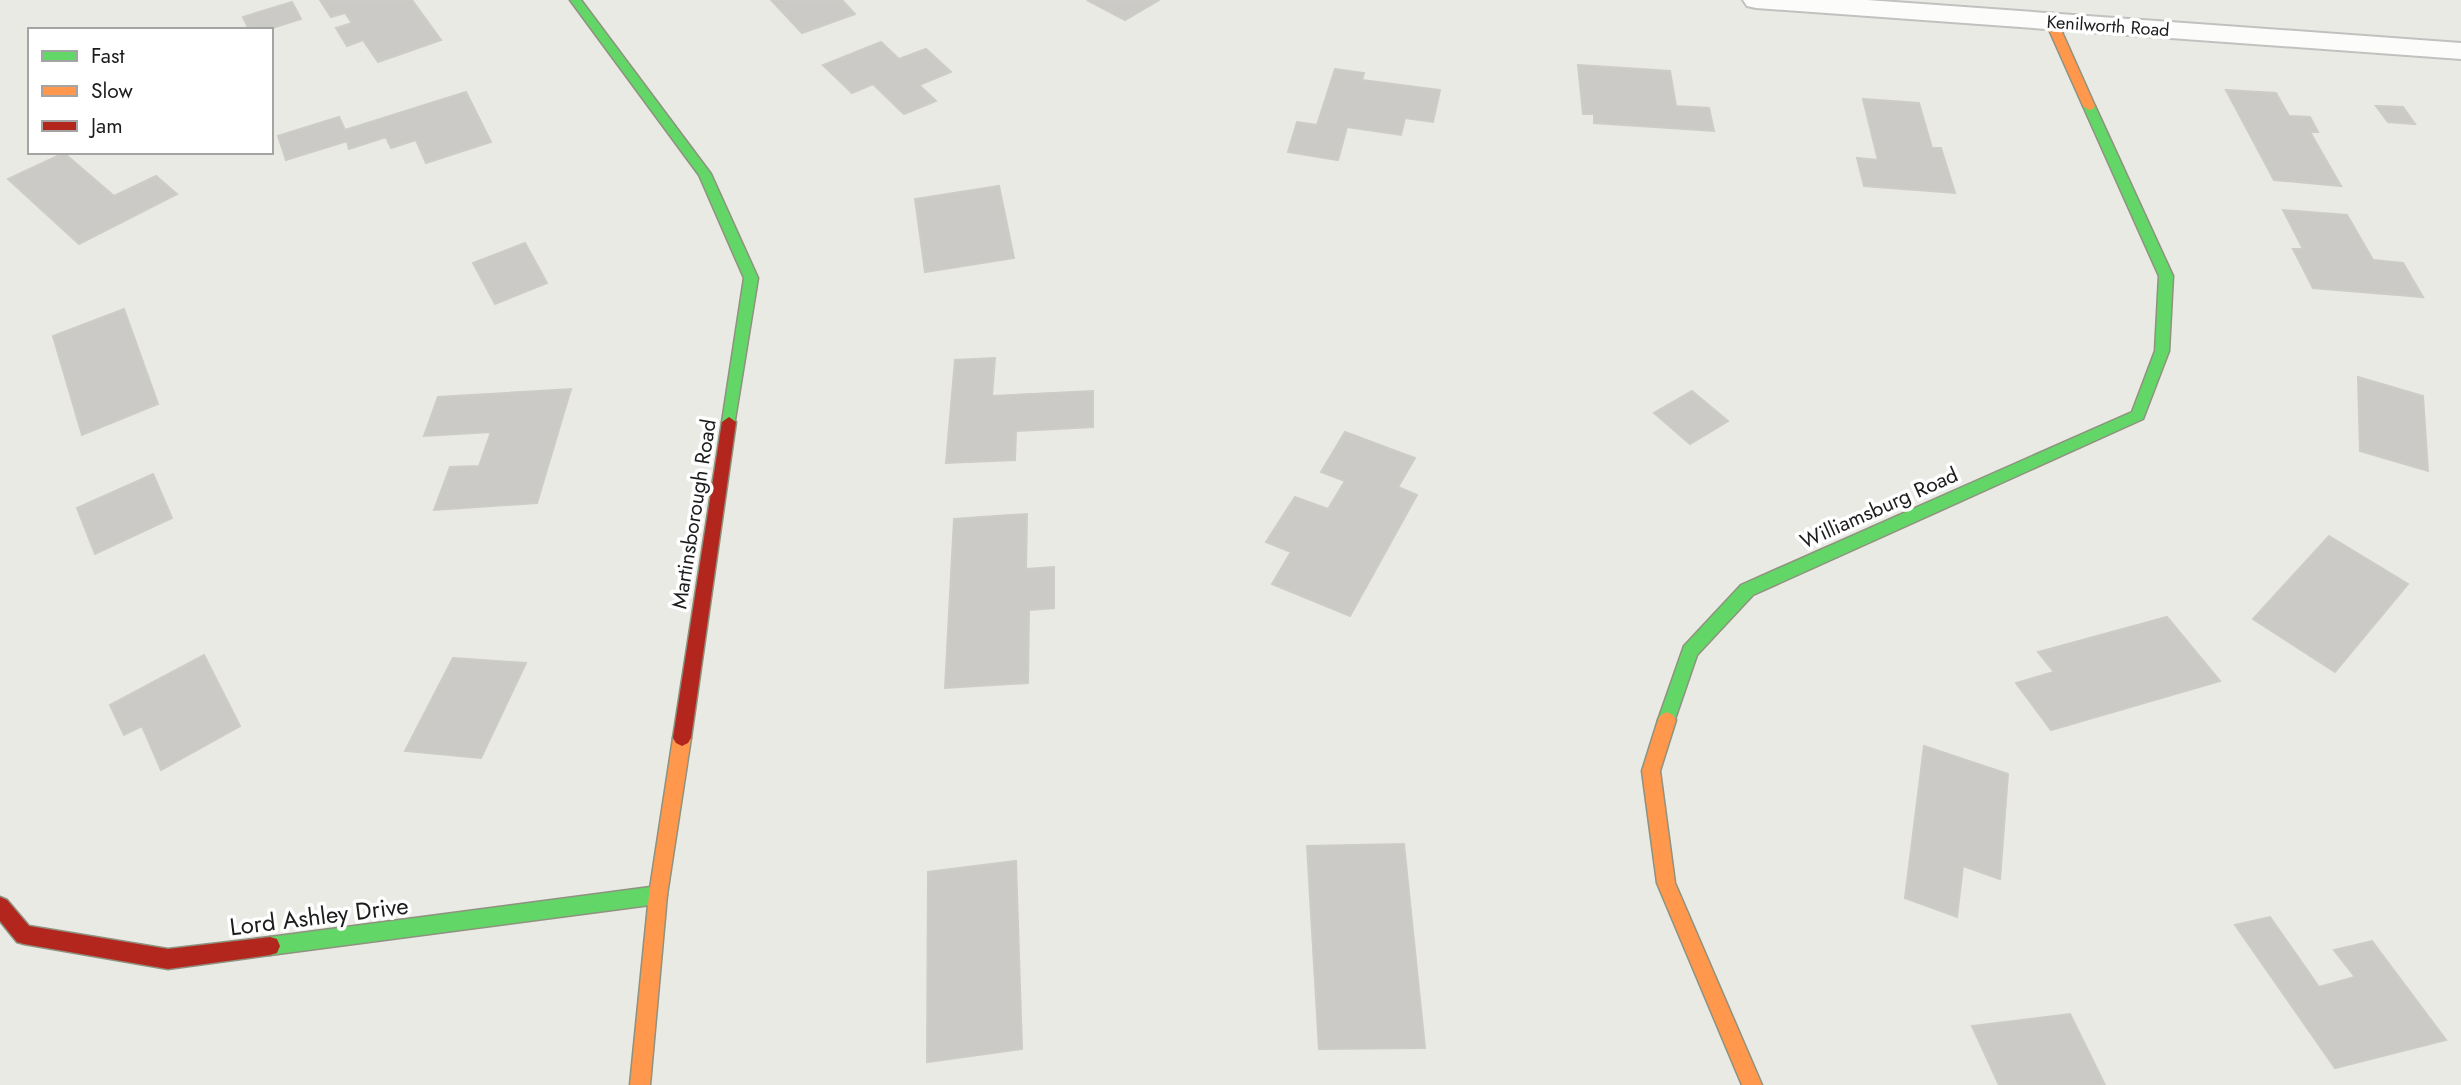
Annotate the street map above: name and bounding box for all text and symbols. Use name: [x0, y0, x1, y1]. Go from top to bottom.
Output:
street label: Kenilworth Road: [2046, 9, 2170, 43]
legend: [28, 28, 273, 154]
text: Fast: [91, 41, 124, 71]
text: Slow: [91, 76, 133, 106]
text: Jam: [88, 111, 123, 141]
street label: Martinsborough Road: [664, 417, 724, 611]
street label: Williamsburg Road: [1795, 460, 1963, 556]
street label: Lord Ashley Drive: [228, 888, 410, 944]

